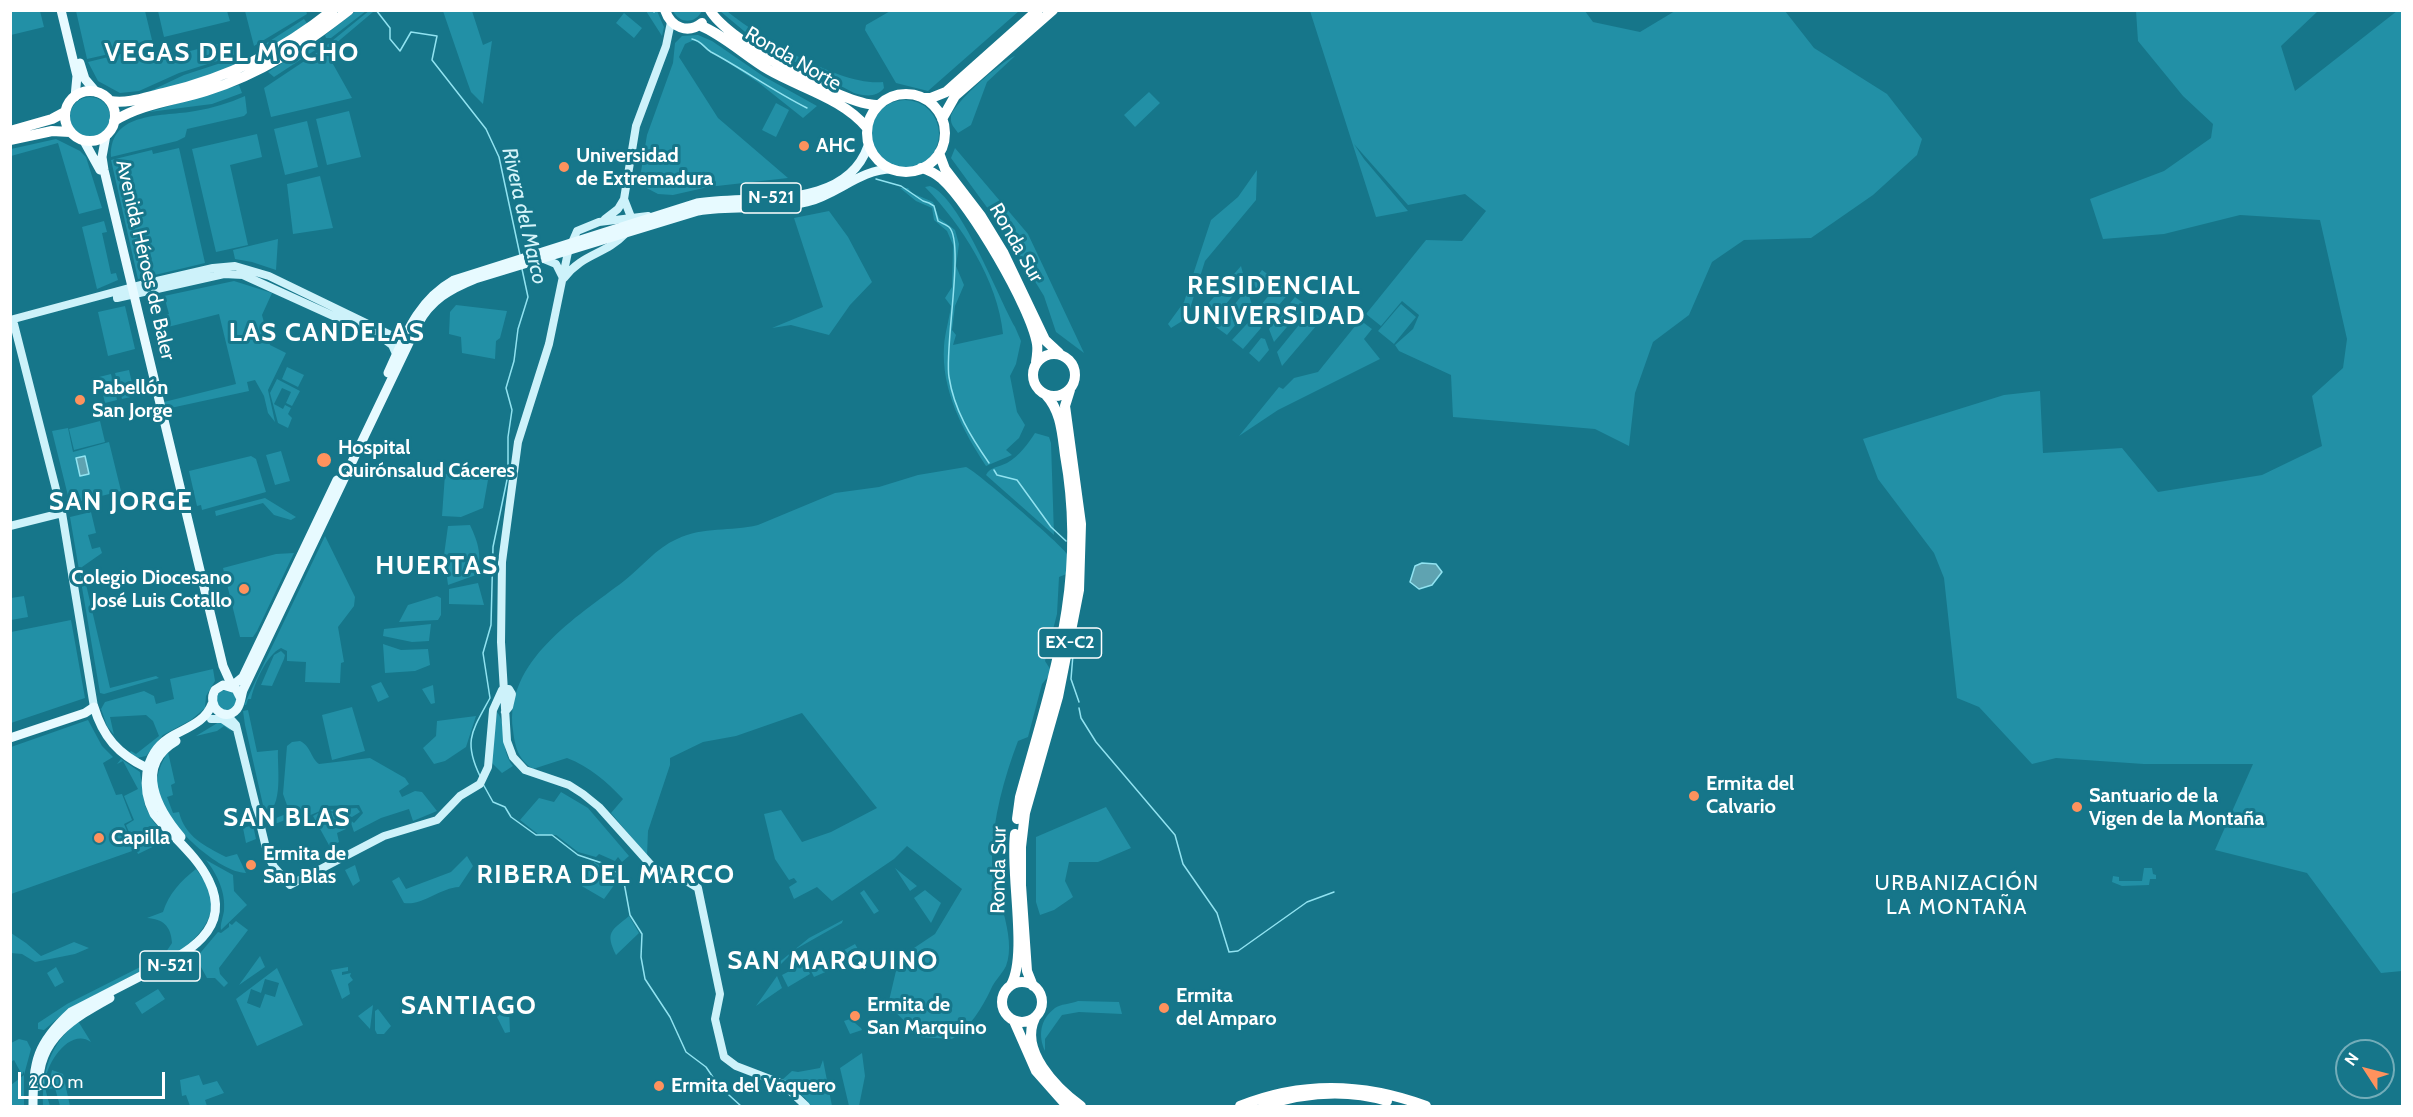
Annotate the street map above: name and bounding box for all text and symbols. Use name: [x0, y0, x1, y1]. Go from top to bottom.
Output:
street label: Ronda Norte: [741, 22, 845, 96]
district label: VEGAS DEL MOCHO: [104, 37, 360, 69]
place label: AHC: [816, 134, 855, 158]
marker: AHC: [797, 139, 811, 153]
place label: Universidad de Extremadura: [576, 144, 713, 191]
water label: Rivera del Marco: [496, 145, 552, 287]
street label: Avenida Héroes de Baler: [110, 157, 180, 363]
marker: Universidad de Extremadura: [557, 160, 571, 174]
road number: N-521: [741, 183, 801, 213]
street label: Ronda Sur: [984, 199, 1048, 287]
district label: RESIDENCIAL UNIVERSIDAD: [1182, 270, 1366, 332]
district label: LAS CANDELAS: [229, 317, 425, 349]
place label: Pabellón San Jorge: [92, 376, 173, 423]
marker: Pabellón San Jorge: [73, 393, 87, 407]
place label: Hospital Quirónsalud Cáceres: [338, 436, 515, 483]
marker: Hospital Quirónsalud Cáceres: [315, 451, 333, 469]
district label: SAN JORGE: [49, 486, 193, 518]
district label: HUERTAS: [375, 550, 499, 582]
place label: Colegio Diocesano José Luis Cotallo: [71, 566, 232, 613]
marker: Colegio Diocesano José Luis Cotallo: [237, 582, 251, 596]
road number: EX-C2: [1038, 628, 1102, 658]
place label: Ermita del Calvario: [1706, 772, 1794, 819]
place label: Santuario de la Vigen de la Montaña: [2089, 784, 2264, 831]
marker: Ermita del Calvario: [1687, 789, 1701, 803]
marker: Santuario de la Vigen de la Montaña: [2070, 800, 2084, 814]
district label: SAN BLAS: [223, 802, 351, 834]
place label: Capilla: [111, 826, 170, 850]
street label: Ronda Sur: [986, 826, 1012, 914]
marker: Capilla: [92, 831, 106, 845]
place label: Ermita de San Blas: [263, 842, 346, 889]
marker: Ermita de San Blas: [244, 858, 258, 872]
district label: RIBERA DEL MARCO: [477, 859, 735, 891]
district label: URBANIZACIÓN LA MONTAÑA: [1875, 871, 2039, 921]
district label: SAN MARQUINO: [727, 945, 939, 977]
road number: N-521: [140, 951, 200, 981]
place label: Ermita del Amparo: [1176, 984, 1277, 1031]
district label: SANTIAGO: [401, 990, 537, 1022]
place label: Ermita de San Marquino: [867, 993, 987, 1040]
marker: Ermita del Amparo: [1157, 1001, 1171, 1015]
marker: Ermita de San Marquino: [848, 1009, 862, 1023]
north arrow: [2335, 1039, 2395, 1099]
text: N: [2341, 1049, 2363, 1069]
scale bar: [21, 1060, 168, 1098]
text: 200 m: [29, 1071, 83, 1093]
place label: Ermita del Vaquero: [671, 1074, 836, 1098]
marker: Ermita del Vaquero: [652, 1079, 666, 1093]

